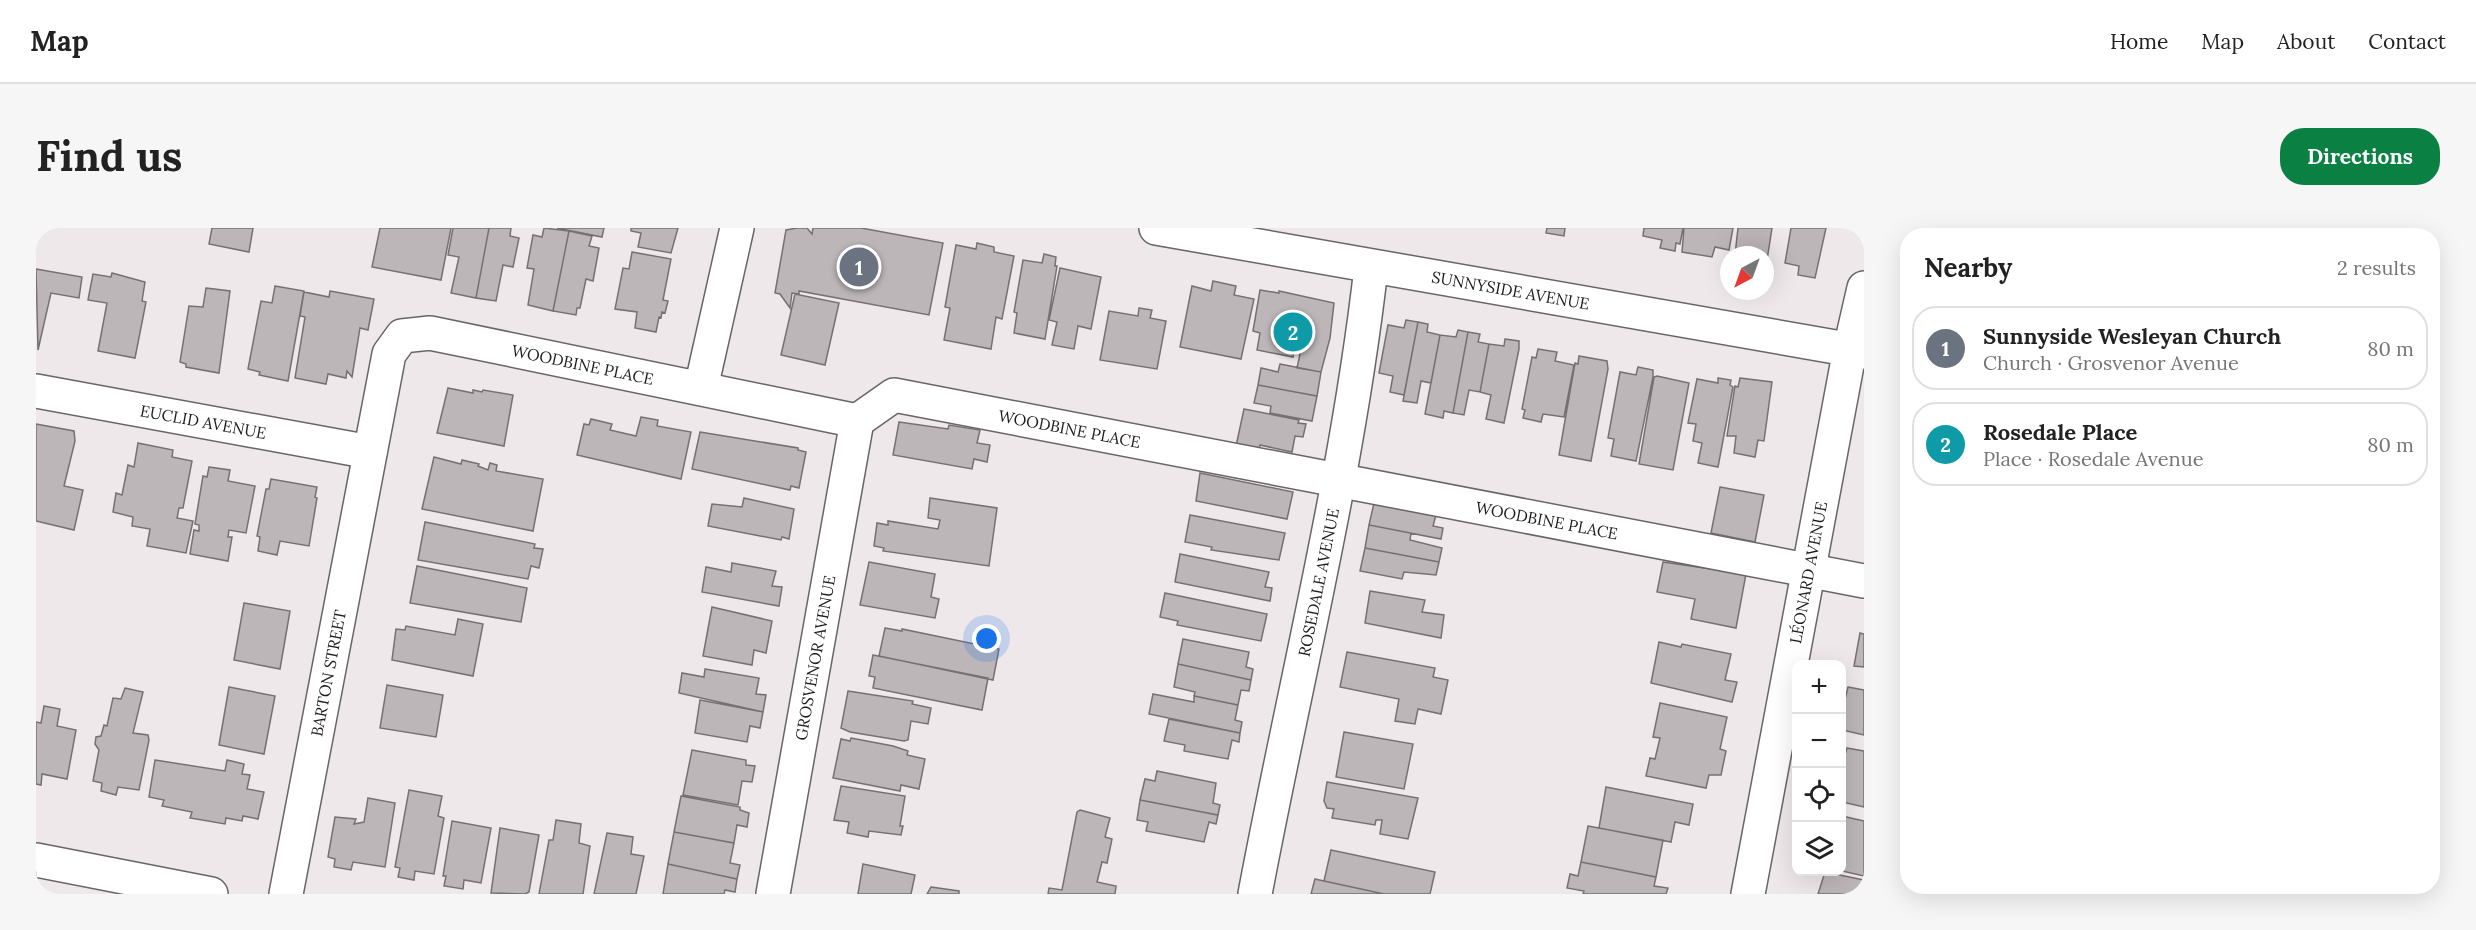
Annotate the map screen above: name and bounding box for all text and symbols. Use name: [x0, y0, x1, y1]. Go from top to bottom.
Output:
text: Map: [30, 23, 89, 59]
text: Home: [2110, 28, 2168, 55]
text: Map: [2201, 28, 2244, 55]
text: About: [2277, 28, 2335, 55]
text: Contact: [2368, 28, 2446, 55]
button: Directions: [2280, 128, 2440, 185]
text: Find us: [36, 129, 182, 183]
pin: 1: [840, 244, 878, 290]
north arrow: [1720, 246, 1774, 300]
text: Nearby: [1924, 251, 2012, 284]
text: 2 results: [2337, 255, 2416, 280]
street label: SUNNYSIDE AVENUE: [1430, 266, 1591, 314]
pin: 2: [1274, 310, 1312, 354]
text: Sunnyside Wesleyan Church: [1983, 322, 2281, 350]
text: 1: [1941, 336, 1950, 361]
text: 80 m: [2367, 336, 2414, 361]
street label: WOODBINE PLACE: [510, 340, 656, 389]
text: Church · Grosvenor Avenue: [1983, 350, 2239, 375]
street label: EUCLID AVENUE: [139, 400, 268, 443]
street label: WOODBINE PLACE: [997, 405, 1142, 452]
text: Rosedale Place: [1983, 418, 2137, 446]
text: 2: [1940, 432, 1951, 457]
text: 80 m: [2367, 432, 2414, 457]
text: Place · Rosedale Avenue: [1983, 446, 2203, 471]
street label: WOODBINE PLACE: [1474, 497, 1620, 544]
street label: LÉONARD AVENUE: [1785, 500, 1831, 645]
street label: ROSEDALE AVENUE: [1294, 506, 1343, 658]
street label: GROSVENOR AVENUE: [790, 573, 839, 742]
street label: BARTON STREET: [306, 608, 350, 738]
your location: [972, 624, 1001, 653]
map controls: [1792, 660, 1846, 876]
button: +: [1792, 660, 1846, 714]
button: −: [1792, 714, 1846, 768]
button: locate: [1792, 768, 1846, 822]
button: layers: [1792, 822, 1846, 876]

